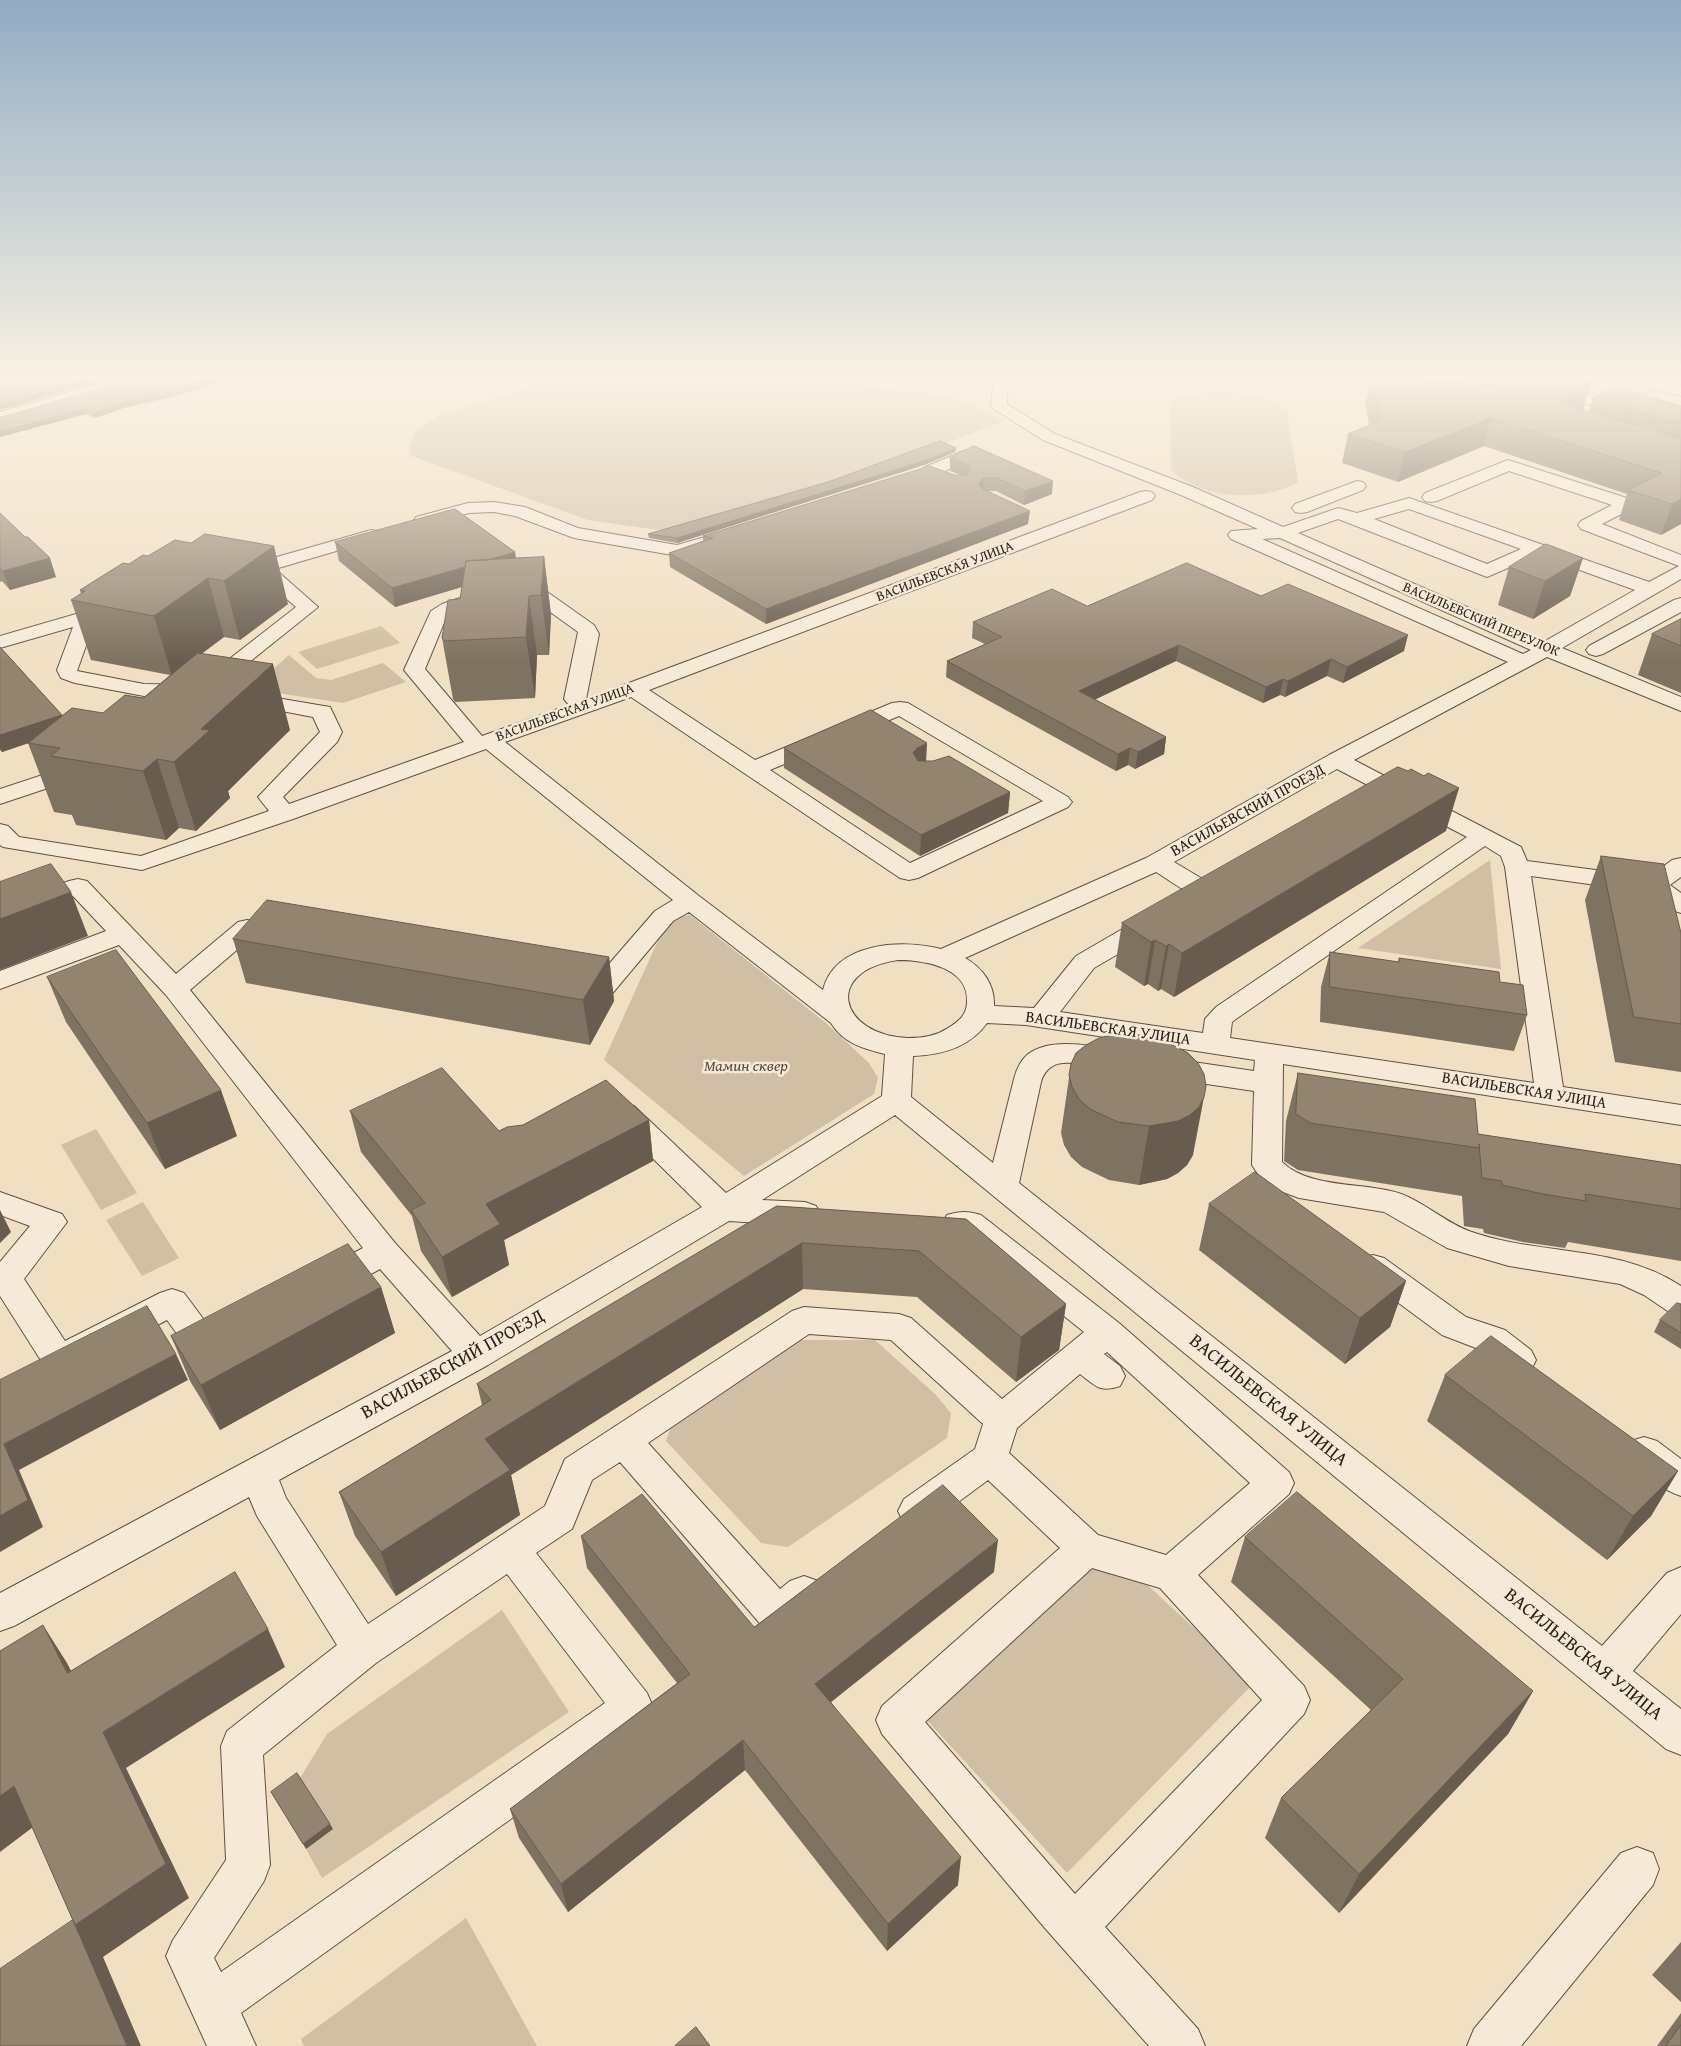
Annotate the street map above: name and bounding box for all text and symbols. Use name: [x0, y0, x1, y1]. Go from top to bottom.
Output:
street label: ВАСИЛЬЕВСКАЯ УЛИЦА: [874, 538, 1016, 606]
street label: ВАСИЛЬЕВСКИЙ ПЕРЕУЛОК: [1400, 579, 1562, 661]
street label: ВАСИЛЬЕВСКАЯ УЛИЦА: [494, 680, 636, 746]
street label: ВАСИЛЬЕВСКИЙ ПРОЕЗД: [1168, 761, 1328, 861]
street label: ВАСИЛЬЕВСКАЯ УЛИЦА: [1024, 1008, 1192, 1050]
park label: Мамин сквер: [704, 1057, 788, 1077]
street label: ВАСИЛЬЕВСКАЯ УЛИЦА: [1440, 1069, 1608, 1113]
street label: ВАСИЛЬЕВСКИЙ ПРОЕЗД: [357, 1305, 549, 1425]
street label: ВАСИЛЬЕВСКАЯ УЛИЦА: [1184, 1330, 1352, 1472]
street label: ВАСИЛЬЕВСКАЯ УЛИЦА: [1499, 1584, 1667, 1726]

